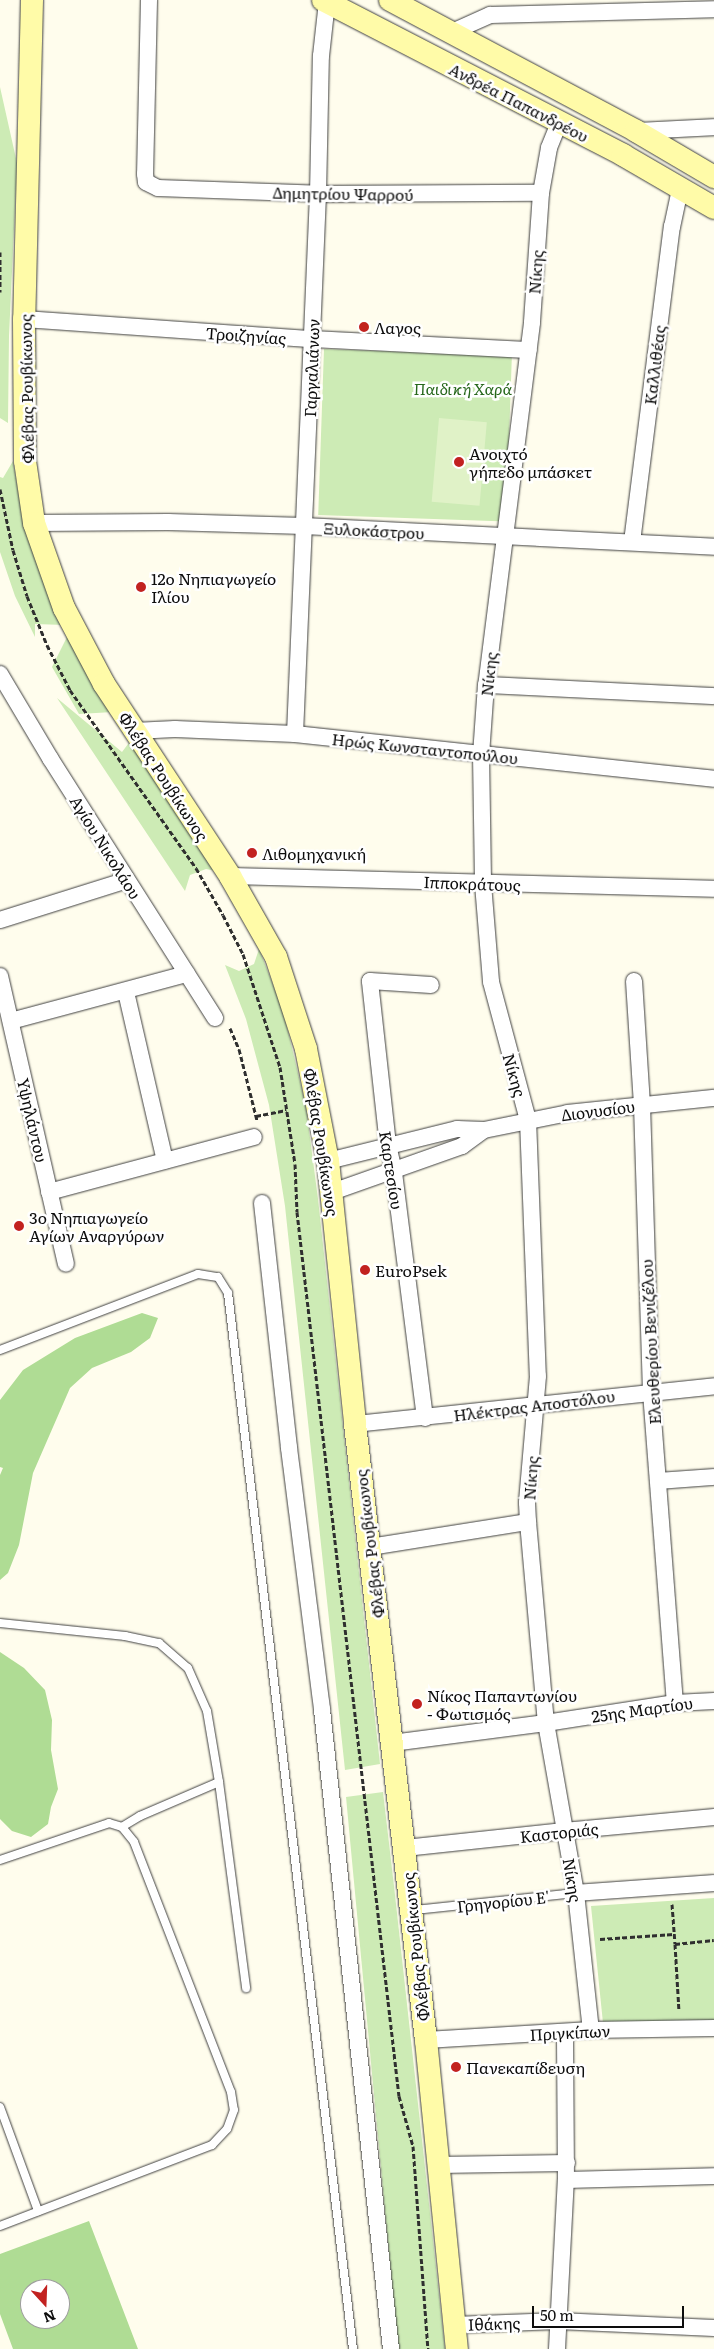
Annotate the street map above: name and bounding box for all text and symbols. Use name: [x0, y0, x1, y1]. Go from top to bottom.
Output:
street label: Ανδρέα Παπανδρέου: [446, 59, 592, 145]
street label: Δημητρίου Ψαρρού: [272, 182, 414, 204]
street label: Νίκης: [524, 249, 546, 295]
street label: Φλέβας Ρουβίκωνος: [15, 314, 37, 464]
place label: Λαγος: [374, 317, 421, 337]
street label: Γαργαλιάνων: [300, 318, 322, 418]
marker: Λαγος: [358, 321, 370, 333]
street label: Τροιζηνίας: [205, 323, 287, 347]
street label: Καλλιθέας: [640, 324, 668, 406]
park label: Παιδική Χαρά: [414, 378, 512, 398]
place label: Ανοιχτό γήπεδο μπάσκετ: [469, 443, 592, 481]
marker: Ανοιχτό γήπεδο μπάσκετ: [453, 456, 465, 468]
street label: Ξυλοκάστρου: [323, 518, 425, 542]
place label: 12ο Νηπιαγωγείο Ιλίου: [151, 568, 276, 606]
marker: 12ο Νηπιαγωγείο Ιλίου: [135, 581, 147, 593]
street label: Νίκης: [476, 651, 500, 697]
street label: Φλέβας Ρουβίκωνος: [115, 708, 213, 844]
street label: Ηρώς Κωνσταντοπούλου: [331, 729, 519, 767]
street label: Αγίου Νικολάου: [67, 792, 145, 902]
place label: Λιθομηχανική: [262, 843, 366, 863]
marker: Λιθομηχανική: [246, 847, 258, 859]
street label: Ιπποκράτους: [423, 872, 521, 894]
street label: Νίκης: [500, 1051, 530, 1099]
street label: Φλέβας Ρουβίκωνος: [301, 1066, 343, 1218]
street label: Υψηλάντου: [14, 1076, 52, 1164]
street label: Διονυσίου: [560, 1096, 636, 1124]
street label: Καρτεσίου: [376, 1129, 408, 1211]
place label: 3ο Νηπιαγωγείο Αγίων Αναργύρων: [29, 1207, 164, 1245]
marker: 3ο Νηπιαγωγείο Αγίων Αναργύρων: [13, 1220, 25, 1232]
street label: Ελευθερίου Βενιζέλου: [636, 1259, 664, 1425]
place label: EuroPsek: [375, 1260, 447, 1280]
marker: EuroPsek: [359, 1264, 371, 1276]
street label: Ηλέκτρας Αποστόλου: [452, 1386, 616, 1424]
street label: Νίκης: [519, 1455, 541, 1501]
street label: Φλέβας Ρουβίκωνος: [350, 1468, 388, 1620]
place label: Νίκος Παπαντωνίου - Φωτισμός: [427, 1685, 577, 1723]
street label: 25ης Μαρτίου: [590, 1692, 694, 1726]
marker: Νίκος Παπαντωνίου - Φωτισμός: [411, 1698, 423, 1710]
street label: Καστοριάς: [519, 1818, 599, 1846]
street label: Νίκης: [560, 1856, 586, 1904]
street label: Φλέβας Ρουβίκωνος: [398, 1871, 432, 2023]
street label: Γρηγορίου Ε': [456, 1887, 550, 1915]
street label: Πριγκίπων: [529, 2020, 611, 2044]
place label: Πανεκαπίδευση: [466, 2057, 585, 2077]
marker: Πανεκαπίδευση: [450, 2061, 462, 2073]
north arrow: [20, 2279, 70, 2329]
scale bar: [534, 2296, 686, 2328]
text: 50 m: [540, 2303, 574, 2326]
text: N: [41, 2306, 59, 2329]
street label: Ιθάκης: [467, 2312, 521, 2334]

